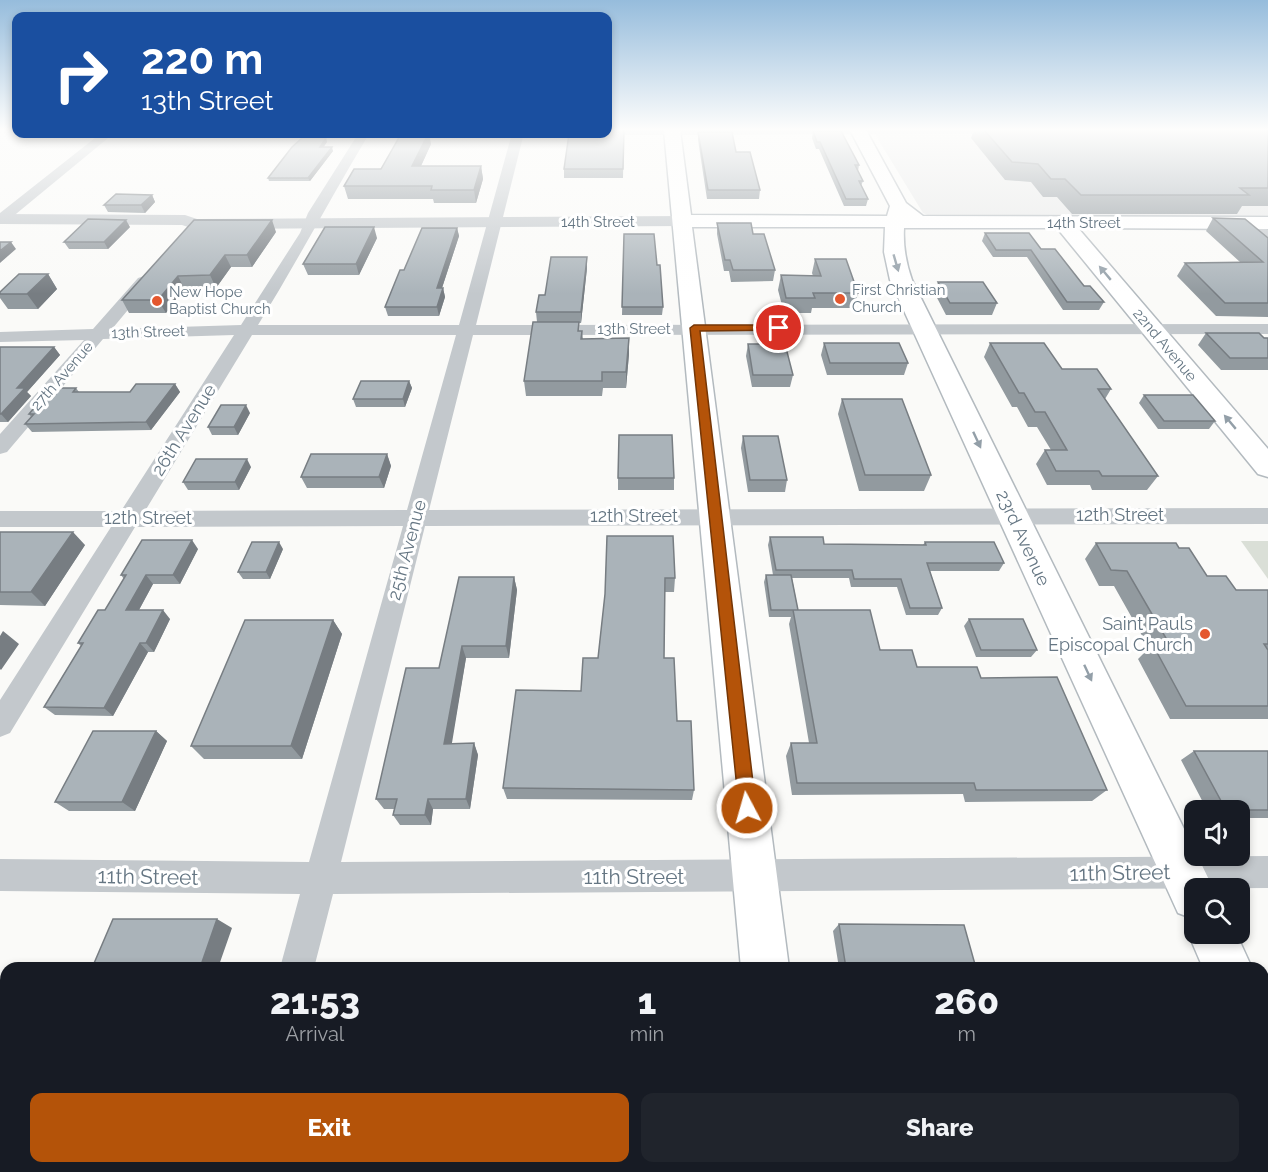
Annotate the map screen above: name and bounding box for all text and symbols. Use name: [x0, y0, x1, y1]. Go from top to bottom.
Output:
text: 220 m: [141, 35, 263, 84]
icon: right: [42, 36, 120, 114]
text: 13th Street: [141, 85, 274, 116]
street label: 14th Street: [561, 213, 635, 231]
street label: 14th Street: [1047, 214, 1121, 232]
one-way arrow: [891, 254, 901, 272]
one-way arrow: [1098, 265, 1111, 281]
place label: First Christian Church: [852, 281, 946, 316]
place label: New Hope Baptist Church: [169, 283, 271, 318]
marker: First Christian Church: [833, 292, 847, 306]
marker: New Hope Baptist Church: [150, 294, 164, 308]
pin: [753, 302, 804, 353]
street label: 22nd Avenue: [1129, 305, 1201, 385]
icon: arrive: [762, 311, 795, 344]
street label: 13th Street: [597, 320, 671, 338]
street label: 13th Street: [111, 322, 185, 342]
street label: 27th Avenue: [27, 338, 97, 414]
street label: 26th Avenue: [147, 380, 220, 479]
one-way arrow: [1224, 415, 1237, 430]
one-way arrow: [971, 431, 981, 449]
street label: 23rd Avenue: [992, 486, 1055, 589]
street label: 25th Avenue: [383, 497, 430, 602]
street label: 12th Street: [1076, 504, 1164, 525]
street label: 12th Street: [590, 505, 678, 526]
street label: 12th Street: [104, 507, 192, 528]
place label: Saint Pauls Episcopal Church: [1048, 613, 1193, 655]
marker: Saint Pauls Episcopal Church: [1198, 627, 1212, 641]
one-way arrow: [1083, 664, 1092, 681]
position arrow: [715, 776, 779, 840]
map controls: [1184, 800, 1250, 944]
button: sound: [1184, 800, 1250, 866]
street label: 11th Street: [1069, 859, 1171, 886]
street label: 11th Street: [97, 863, 199, 890]
street label: 11th Street: [584, 864, 684, 889]
button: search: [1184, 878, 1250, 944]
text: 21:53: [270, 980, 360, 1022]
text: 1: [638, 980, 656, 1022]
text: 260: [934, 980, 999, 1022]
text: Arrival: [286, 1022, 344, 1046]
text: min: [630, 1022, 664, 1046]
text: m: [957, 1022, 976, 1046]
button: Exit: [30, 1093, 629, 1162]
button: Share: [641, 1093, 1239, 1162]

